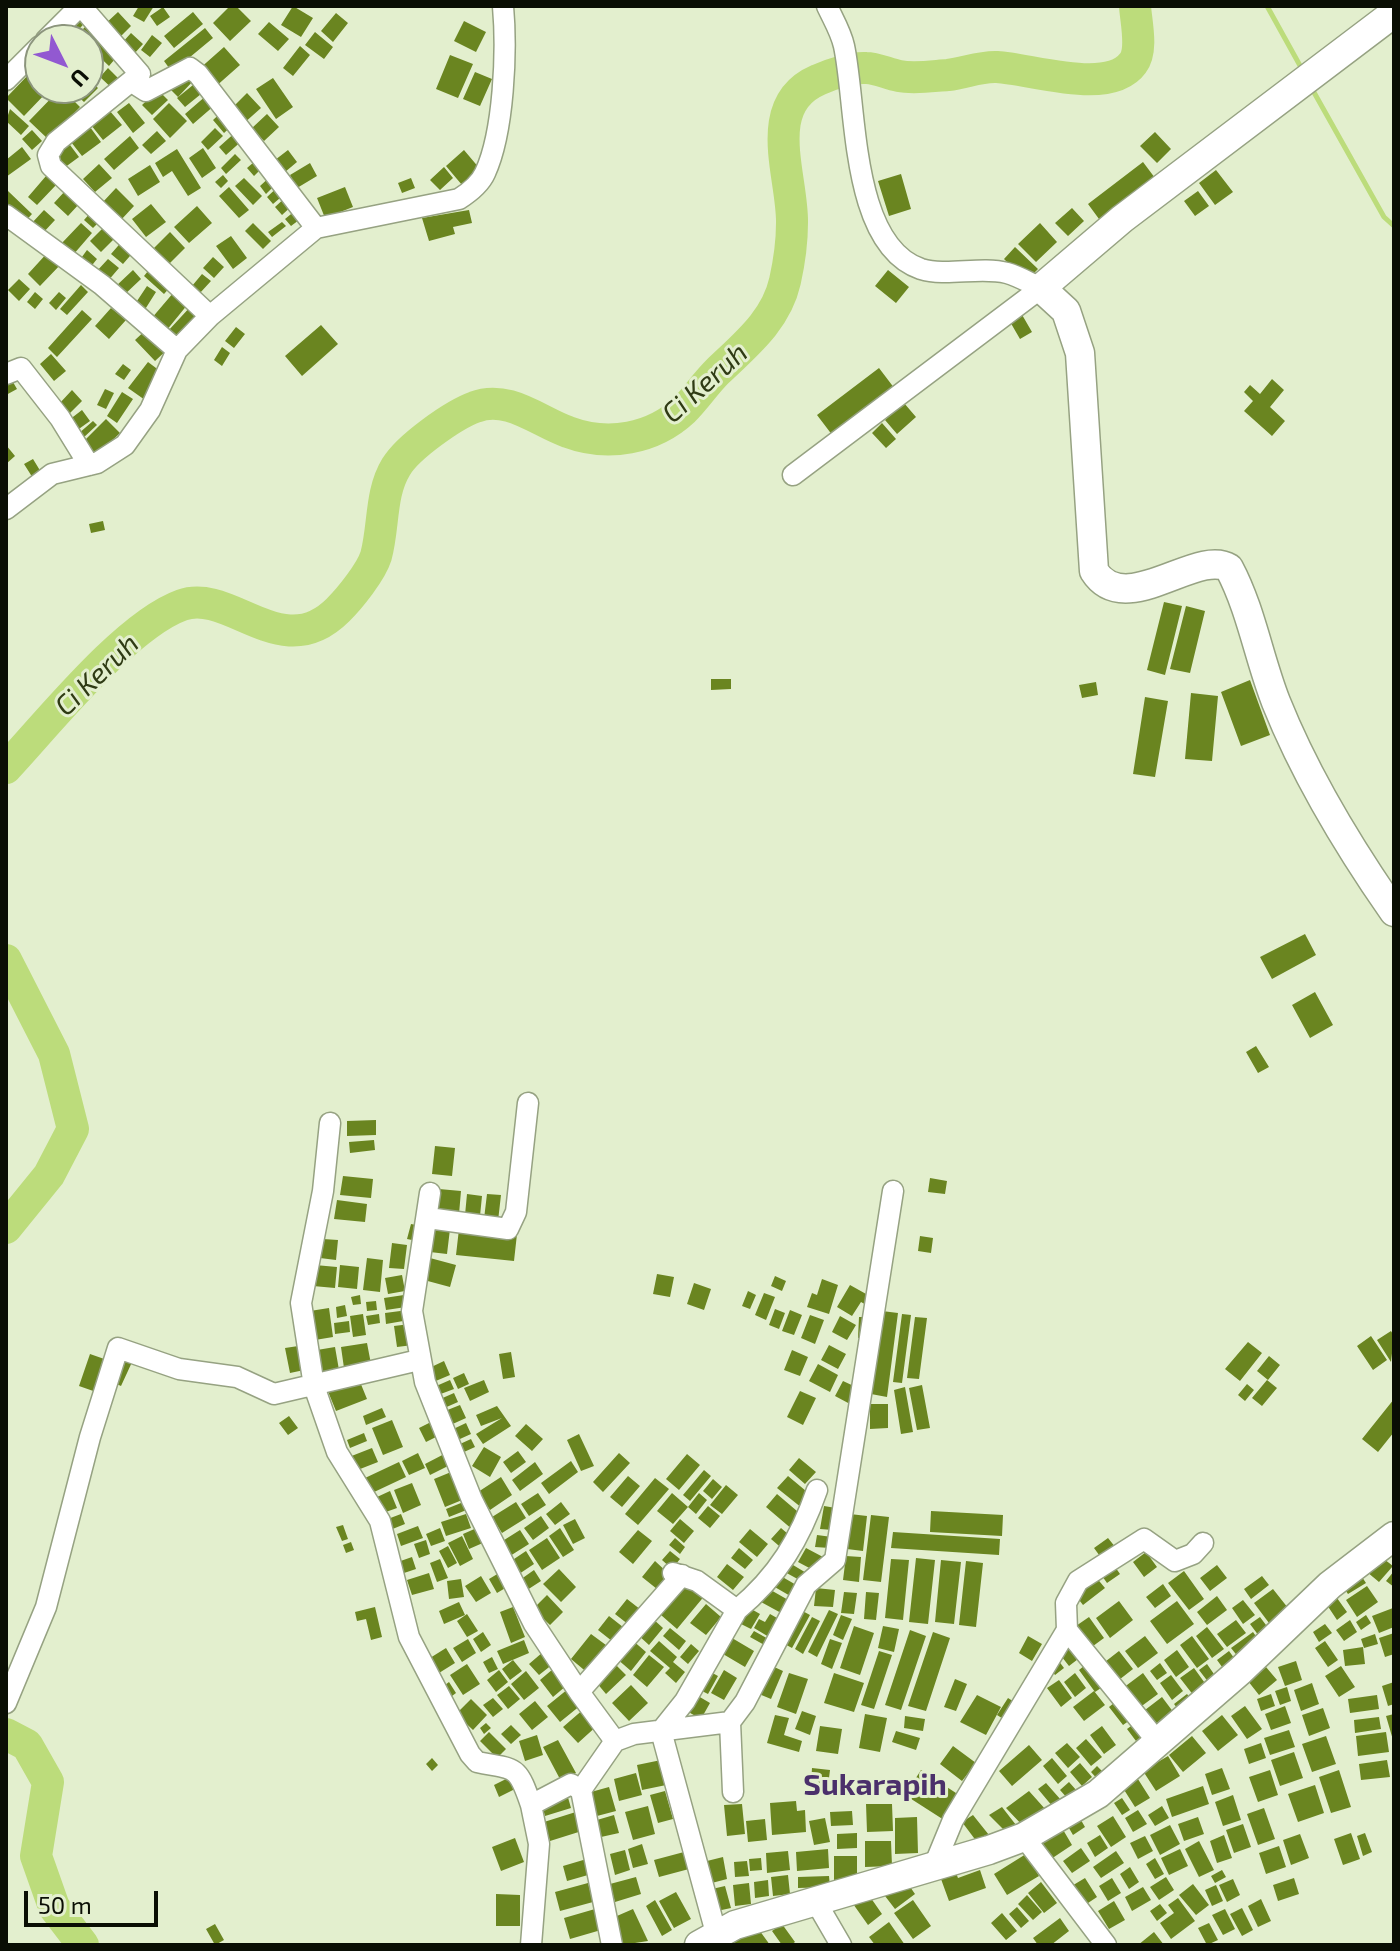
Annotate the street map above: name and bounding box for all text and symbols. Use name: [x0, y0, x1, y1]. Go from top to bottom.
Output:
north arrow: [24, 24, 104, 104]
text: U: [66, 64, 95, 93]
water label: Ci Keruh: [655, 336, 755, 430]
water label: Ci Keruh: [48, 627, 146, 723]
district label: Sukarapih: [803, 1767, 947, 1803]
scale bar: [28, 1875, 162, 1925]
text: 50 m: [38, 1890, 92, 1919]

